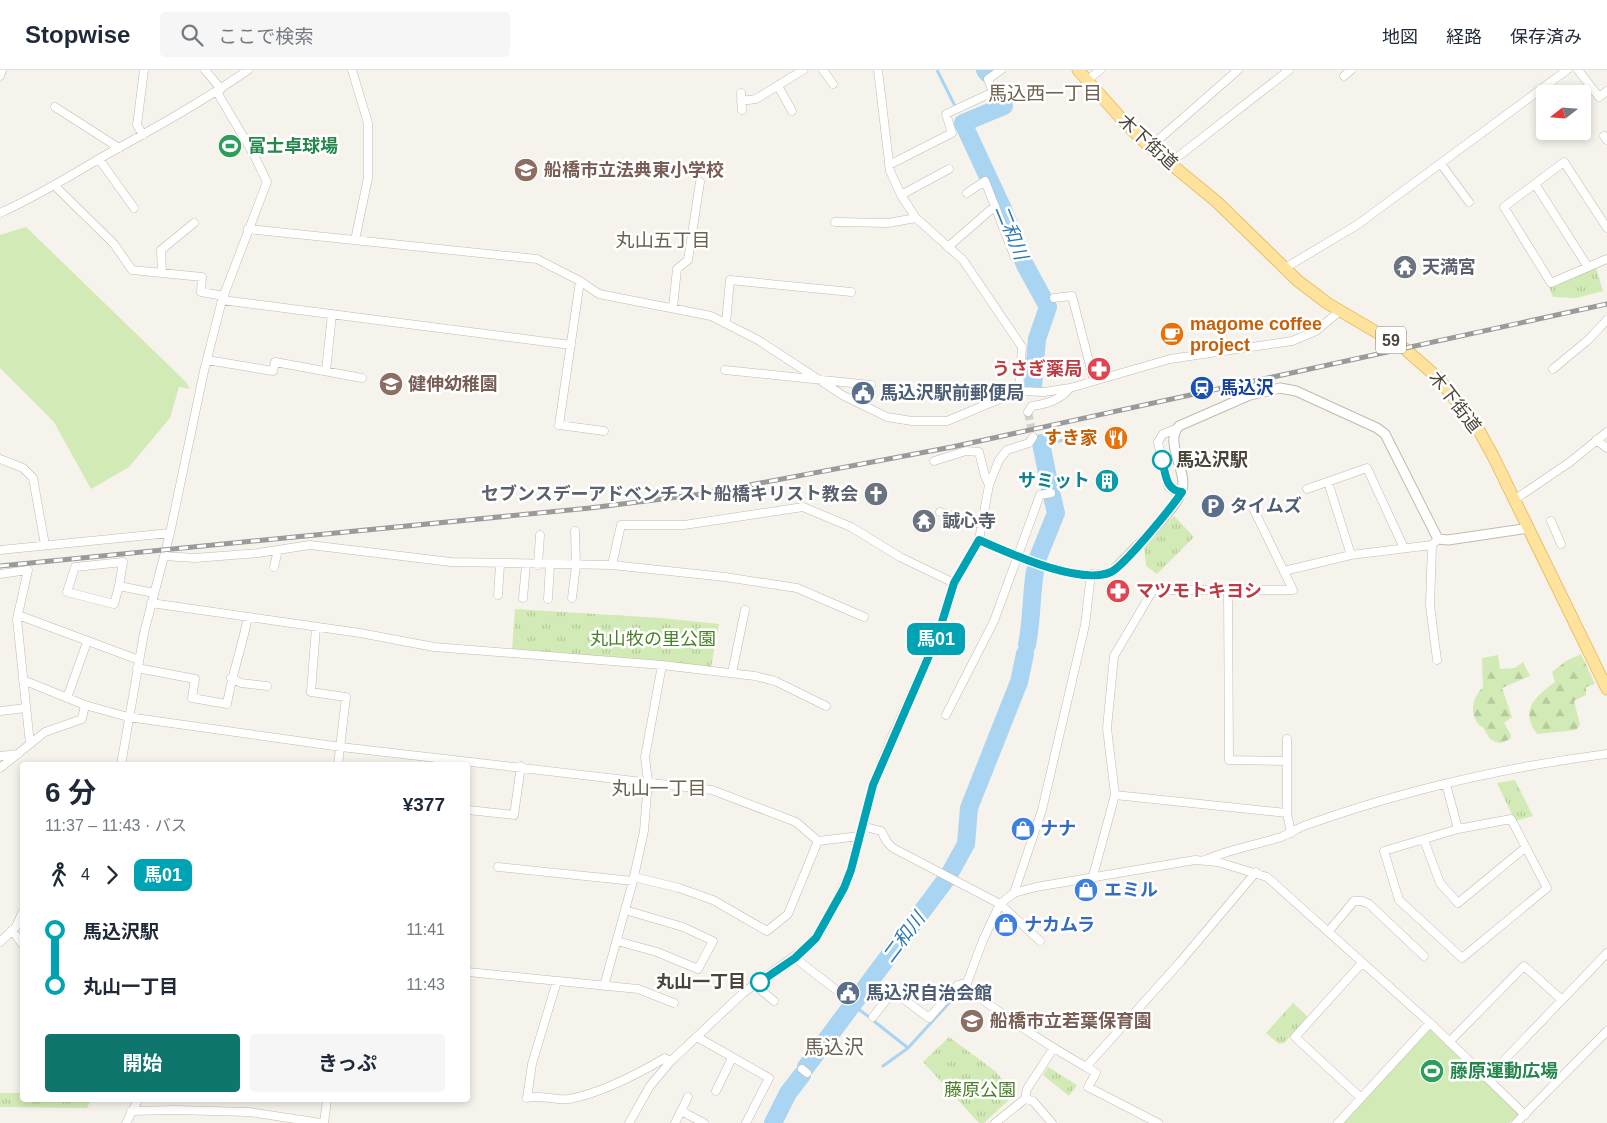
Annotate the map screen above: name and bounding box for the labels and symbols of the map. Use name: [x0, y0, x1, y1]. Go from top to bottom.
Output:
district label: 馬込西一丁目: [988, 83, 1102, 104]
north arrow: [1536, 85, 1591, 140]
street label: 木下街道: [1115, 110, 1181, 174]
sports icon: 富士卓球場: [217, 133, 243, 159]
place label: 富士卓球場: [248, 136, 338, 156]
school or university icon: 船橋市立法典東小学校: [513, 157, 539, 183]
place label: 船橋市立法典東小学校: [544, 160, 724, 180]
water label: 二和川: [991, 202, 1033, 264]
district label: 丸山五丁目: [615, 230, 711, 251]
temple icon: 天満宮: [1392, 254, 1418, 280]
place label: 天満宮: [1422, 257, 1476, 277]
place label: magome coffee project: [1190, 314, 1322, 355]
cafe icon: magome coffee project: [1159, 321, 1185, 347]
road number: 59: [1376, 326, 1406, 354]
pharmacy icon: うさぎ薬局: [1086, 356, 1112, 382]
place label: うさぎ薬局: [992, 359, 1082, 379]
street label: 木下街道: [1425, 367, 1485, 437]
school or university icon: 健伸幼稚園: [378, 371, 404, 397]
place label: 健伸幼稚園: [408, 374, 498, 394]
station icon: 馬込沢: [1189, 375, 1215, 401]
place label: 馬込沢: [1220, 378, 1274, 398]
public building icon: 馬込沢駅前郵便局: [850, 380, 876, 406]
place label: 馬込沢駅前郵便局: [880, 383, 1024, 403]
restaurant icon: すき家: [1103, 425, 1129, 451]
place label: すき家: [1044, 428, 1098, 448]
marker: 馬込沢駅: [1152, 450, 1172, 470]
place label: 馬込沢駅: [1176, 450, 1248, 470]
building icon: サミット: [1094, 468, 1120, 494]
place label: サミット: [1018, 471, 1090, 491]
church icon: セブンスデーアドベンチスト船橋キリスト教会: [863, 481, 889, 507]
place label: セブンスデーアドベンチスト船橋キリスト教会: [481, 484, 858, 504]
parking icon: タイムズ: [1200, 493, 1226, 519]
place label: タイムズ: [1230, 496, 1302, 516]
temple icon: 誠心寺: [911, 508, 937, 534]
place label: 誠心寺: [942, 511, 996, 531]
pharmacy icon: マツモトキヨシ: [1105, 578, 1131, 604]
place label: マツモトキヨシ: [1136, 581, 1262, 601]
line badge: 馬01: [907, 623, 965, 655]
park label: 丸山牧の里公園: [590, 629, 716, 649]
district label: 丸山一丁目: [611, 778, 707, 799]
shop icon: ナナ: [1010, 816, 1036, 842]
place label: ナナ: [1040, 819, 1076, 839]
shop icon: エミル: [1073, 877, 1099, 903]
place label: エミル: [1104, 880, 1158, 900]
water label: 二和川: [878, 907, 930, 966]
shop icon: ナカムラ: [993, 912, 1019, 938]
place label: ナカムラ: [1024, 915, 1095, 935]
place label: 丸山一丁目: [656, 972, 746, 992]
marker: 丸山一丁目: [750, 972, 770, 992]
public building icon: 馬込沢自治会館: [835, 980, 861, 1006]
place label: 馬込沢自治会館: [866, 983, 992, 1003]
school or university icon: 船橋市立若葉保育園: [959, 1008, 985, 1034]
place label: 船橋市立若葉保育園: [990, 1011, 1152, 1031]
district label: 馬込沢: [804, 1036, 864, 1058]
sports icon: 藤原運動広場: [1419, 1058, 1445, 1084]
place label: 藤原運動広場: [1450, 1061, 1558, 1081]
park label: 藤原公園: [944, 1080, 1016, 1100]

